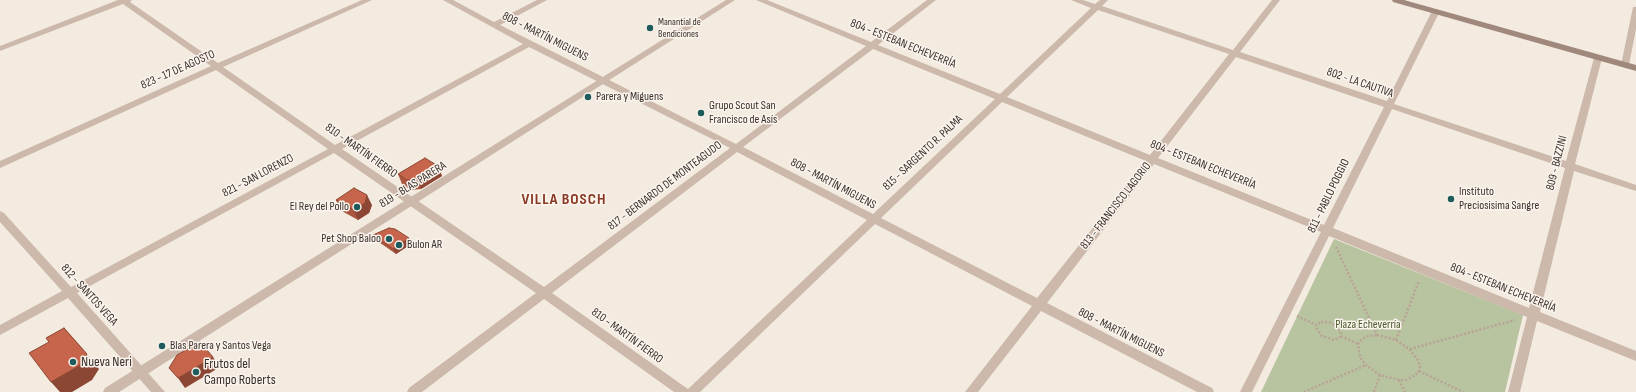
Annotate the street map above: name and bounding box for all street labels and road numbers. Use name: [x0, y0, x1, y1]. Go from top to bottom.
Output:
street label: 808 - MARTÍN MIGUENS: [500, 9, 590, 65]
street label: 804 - ESTEBAN ECHEVERRÍA: [848, 16, 958, 72]
street label: 823 - 17 DE AGOSTO: [139, 47, 217, 93]
street label: 802 - LA CAUTIVA: [1325, 65, 1395, 101]
street label: 815 - SARGENTO R. PALMA: [880, 112, 966, 194]
street label: 810 - MARTÍN FIERRO: [322, 121, 400, 181]
street label: 809 - BAZZINI: [1543, 134, 1571, 192]
street label: 804 - ESTEBAN ECHEVERRÍA: [1148, 137, 1258, 193]
street label: 817 - BERNARDO DE MONTEAGUDO: [605, 138, 725, 234]
street label: 821 - SAN LORENZO: [220, 151, 296, 201]
street label: 808 - MARTÍN MIGUENS: [788, 155, 878, 213]
street label: 811 - PABLO POGGIO: [1305, 157, 1353, 235]
street label: 819 - BLAS PARERA: [377, 159, 449, 211]
street label: 813 - FRANCISCO LAGORIO: [1078, 160, 1154, 252]
street label: 804 - ESTEBAN ECHEVERRÍA: [1448, 260, 1558, 316]
street label: 812 - SANTOS VEGA: [58, 261, 120, 329]
street label: 810 - MARTÍN FIERRO: [588, 305, 666, 367]
street label: 808 - MARTÍN MIGUENS: [1076, 305, 1166, 361]

